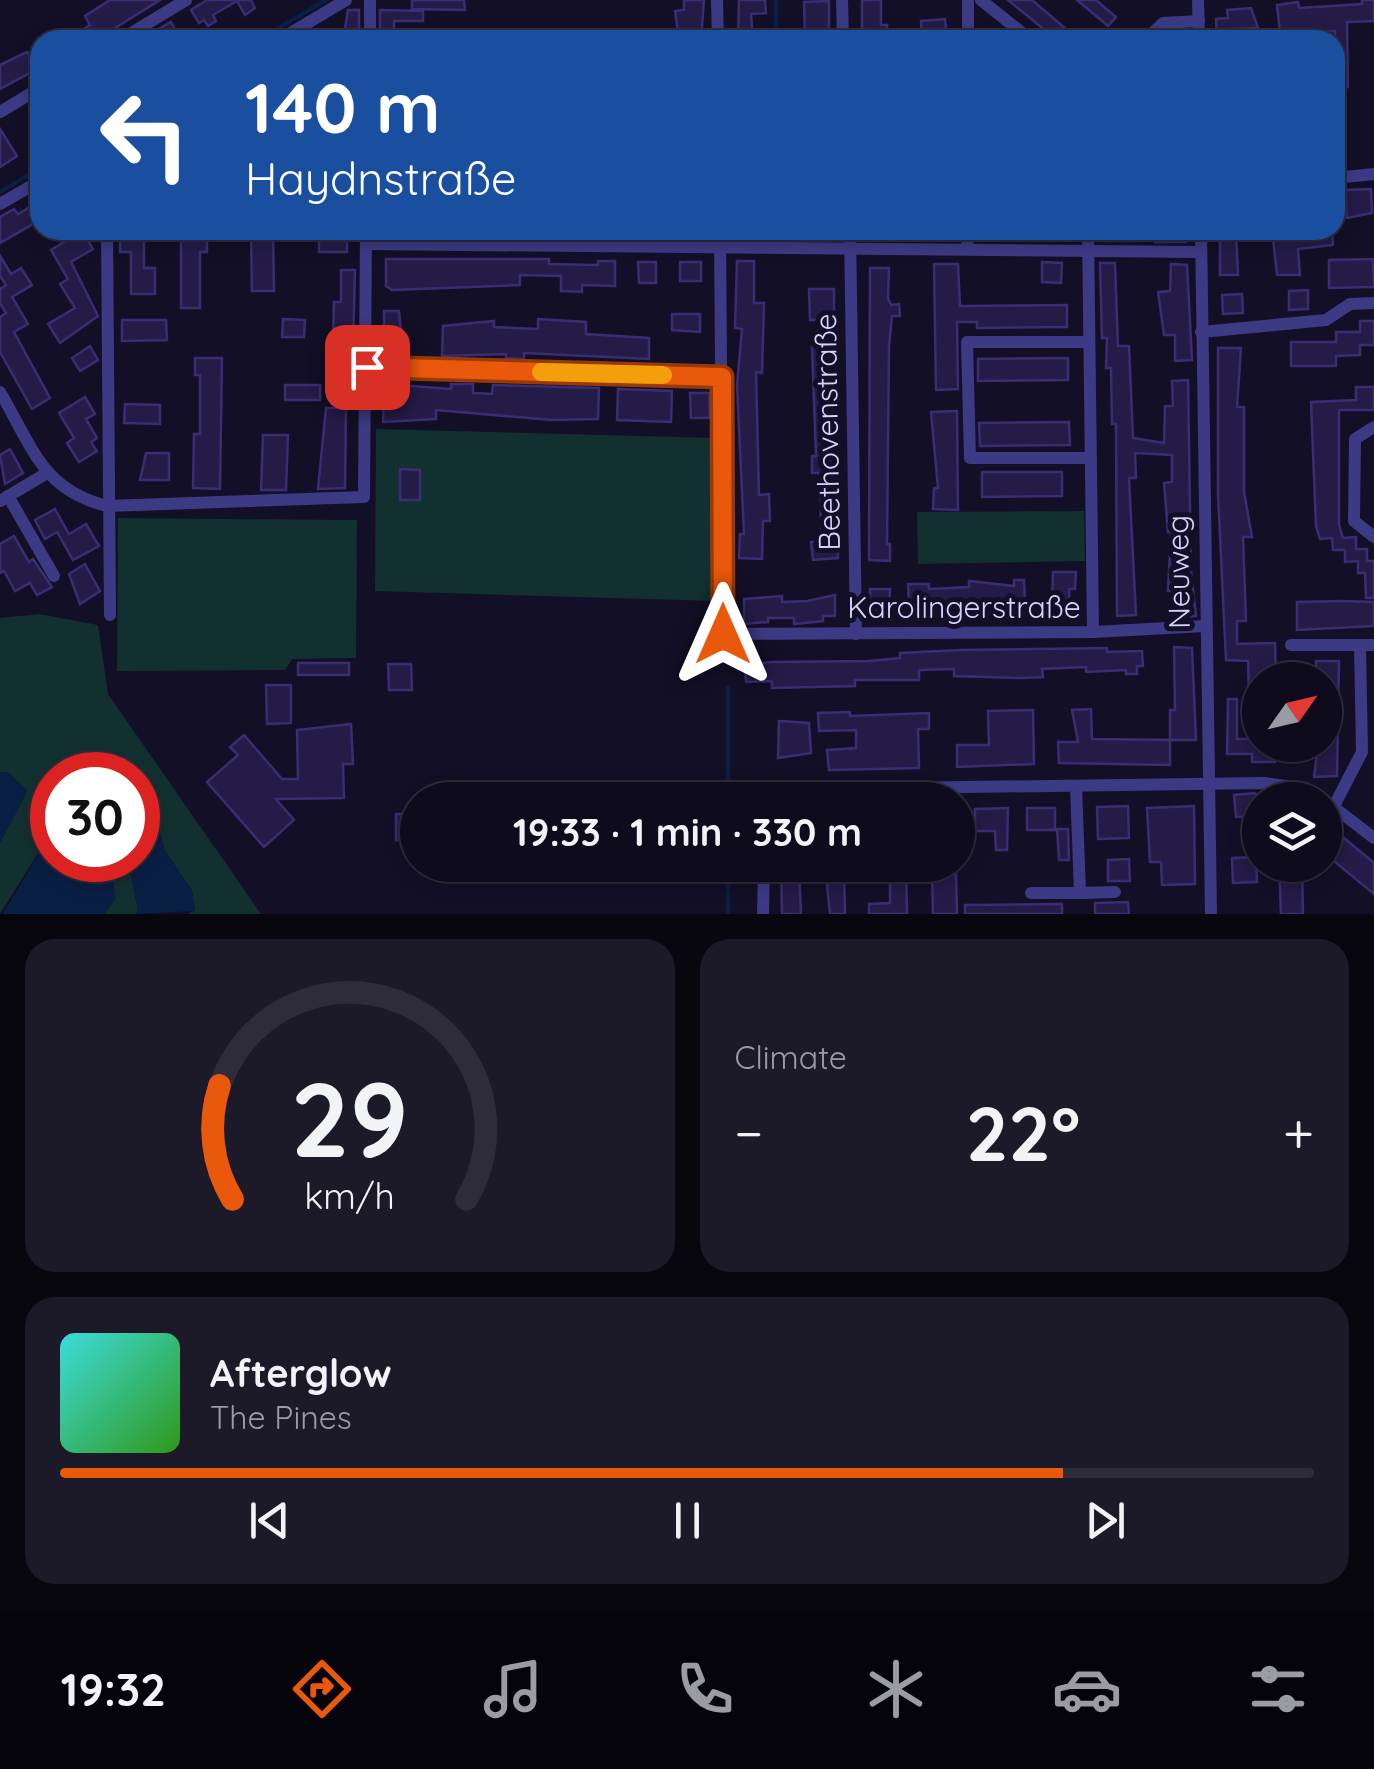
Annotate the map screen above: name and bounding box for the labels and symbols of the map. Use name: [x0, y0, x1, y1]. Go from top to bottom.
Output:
street label: Beethovenstraße: [806, 313, 848, 551]
pin: [325, 325, 410, 410]
street label: Neuweg: [1158, 515, 1198, 629]
position arrow: [671, 582, 775, 686]
street label: Karolingerstraße: [847, 588, 1081, 626]
north arrow: [1242, 662, 1342, 762]
speed limit sign: 30: [30, 752, 160, 882]

